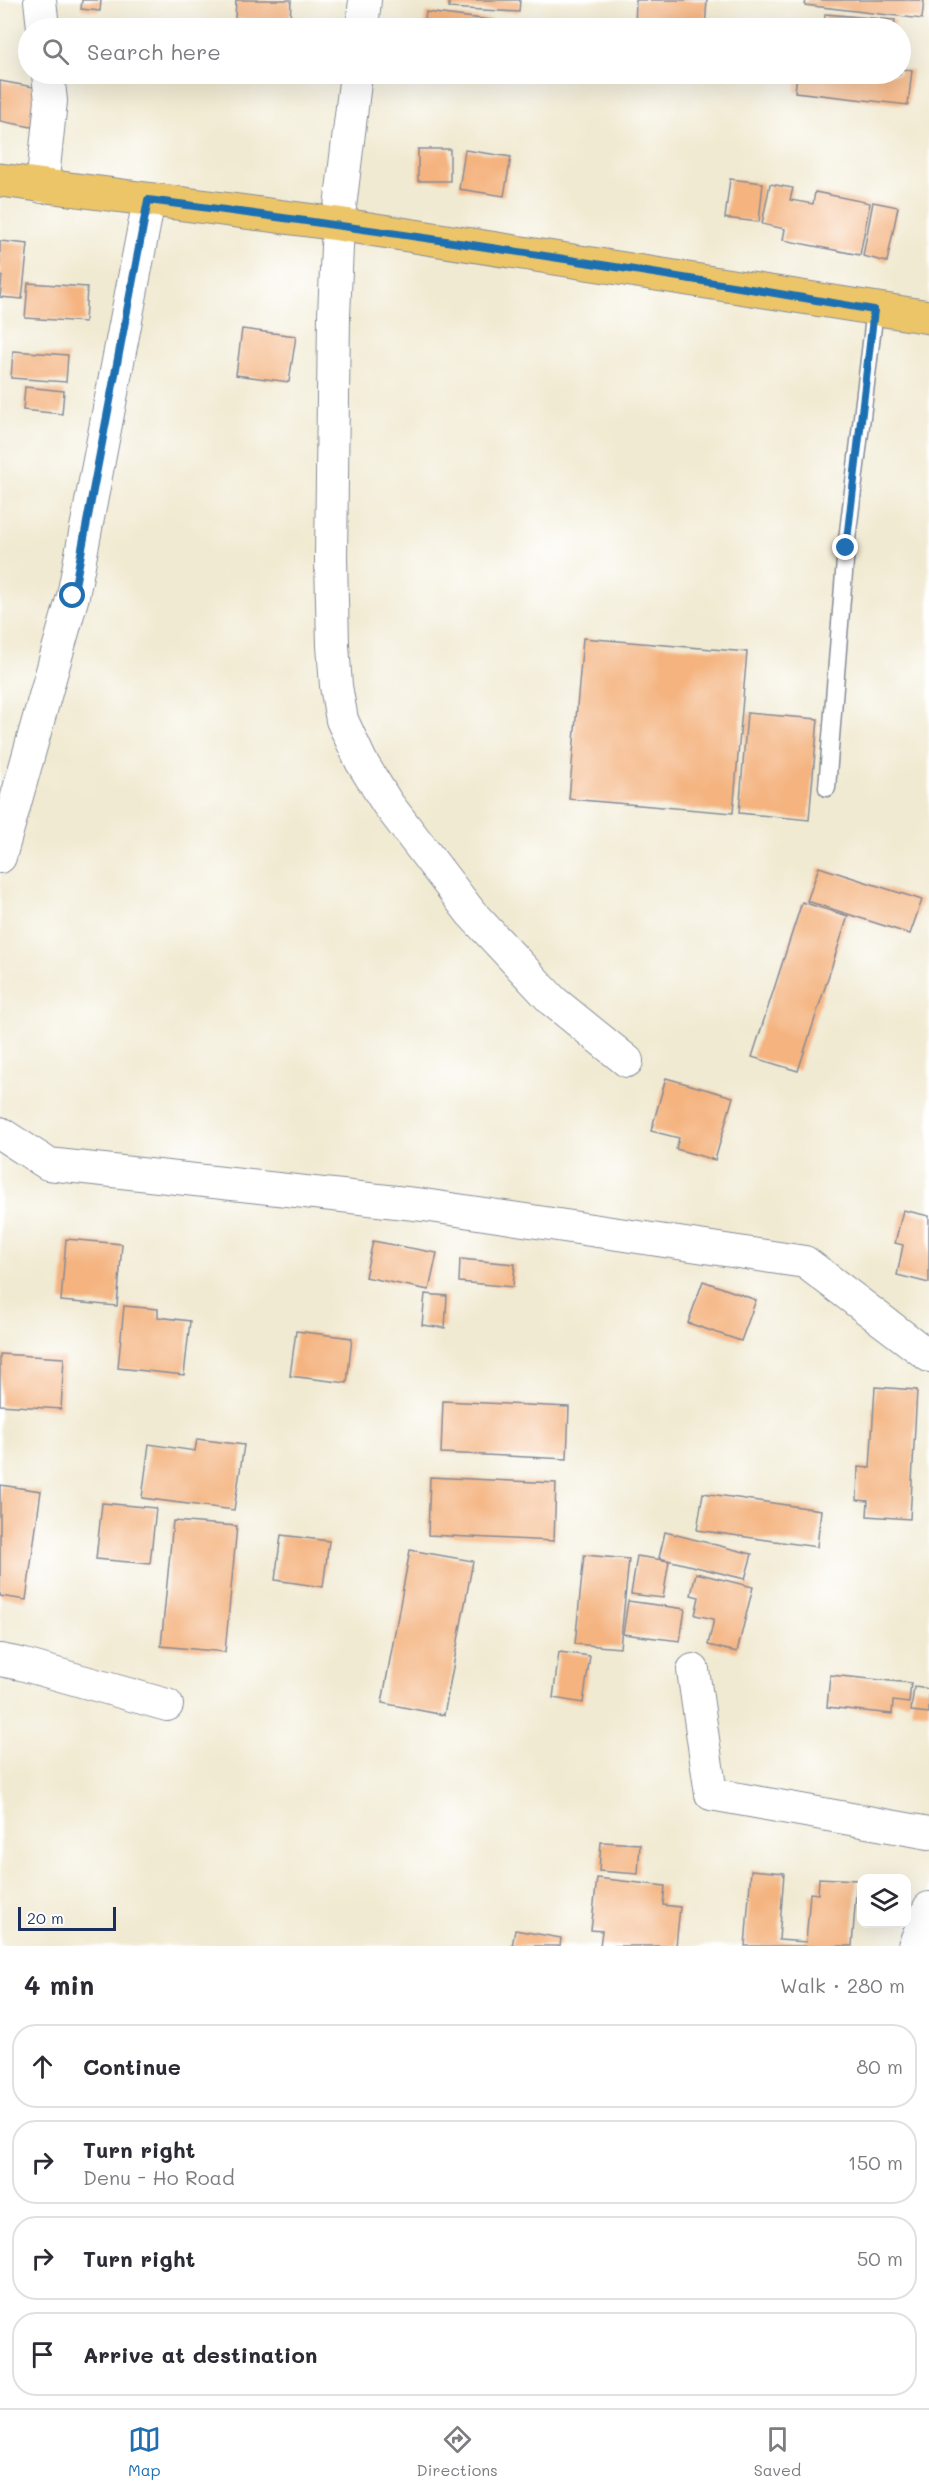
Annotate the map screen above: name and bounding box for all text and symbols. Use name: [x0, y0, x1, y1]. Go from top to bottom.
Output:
search box: [18, 18, 911, 84]
icon: search: [39, 35, 72, 68]
text: Search here: [87, 37, 221, 66]
route end: [832, 534, 858, 560]
route start: [59, 582, 85, 608]
map controls: [857, 1874, 911, 1928]
button: layers: [857, 1874, 911, 1928]
scale bar: [18, 1904, 116, 1932]
text: 20 m: [27, 1907, 64, 1928]
text: 4 min: [24, 1968, 94, 2002]
text: Walk · 280 m: [780, 1972, 905, 1998]
icon: ahead: [26, 2050, 59, 2083]
text: Continue: [83, 2052, 181, 2081]
text: 80 m: [856, 2053, 903, 2079]
text: Turn right: [83, 2135, 195, 2164]
icon: right: [26, 2146, 59, 2179]
text: 150 m: [848, 2149, 903, 2175]
text: Denu - Ho Road: [83, 2164, 235, 2190]
icon: right: [26, 2242, 59, 2275]
text: Turn right: [83, 2244, 195, 2273]
text: 50 m: [857, 2245, 903, 2271]
icon: arrive: [26, 2338, 59, 2371]
text: Arrive at destination: [83, 2340, 318, 2369]
tab: Map: [128, 2423, 161, 2480]
tab: Directions: [417, 2423, 498, 2480]
tab: Saved: [754, 2423, 801, 2480]

